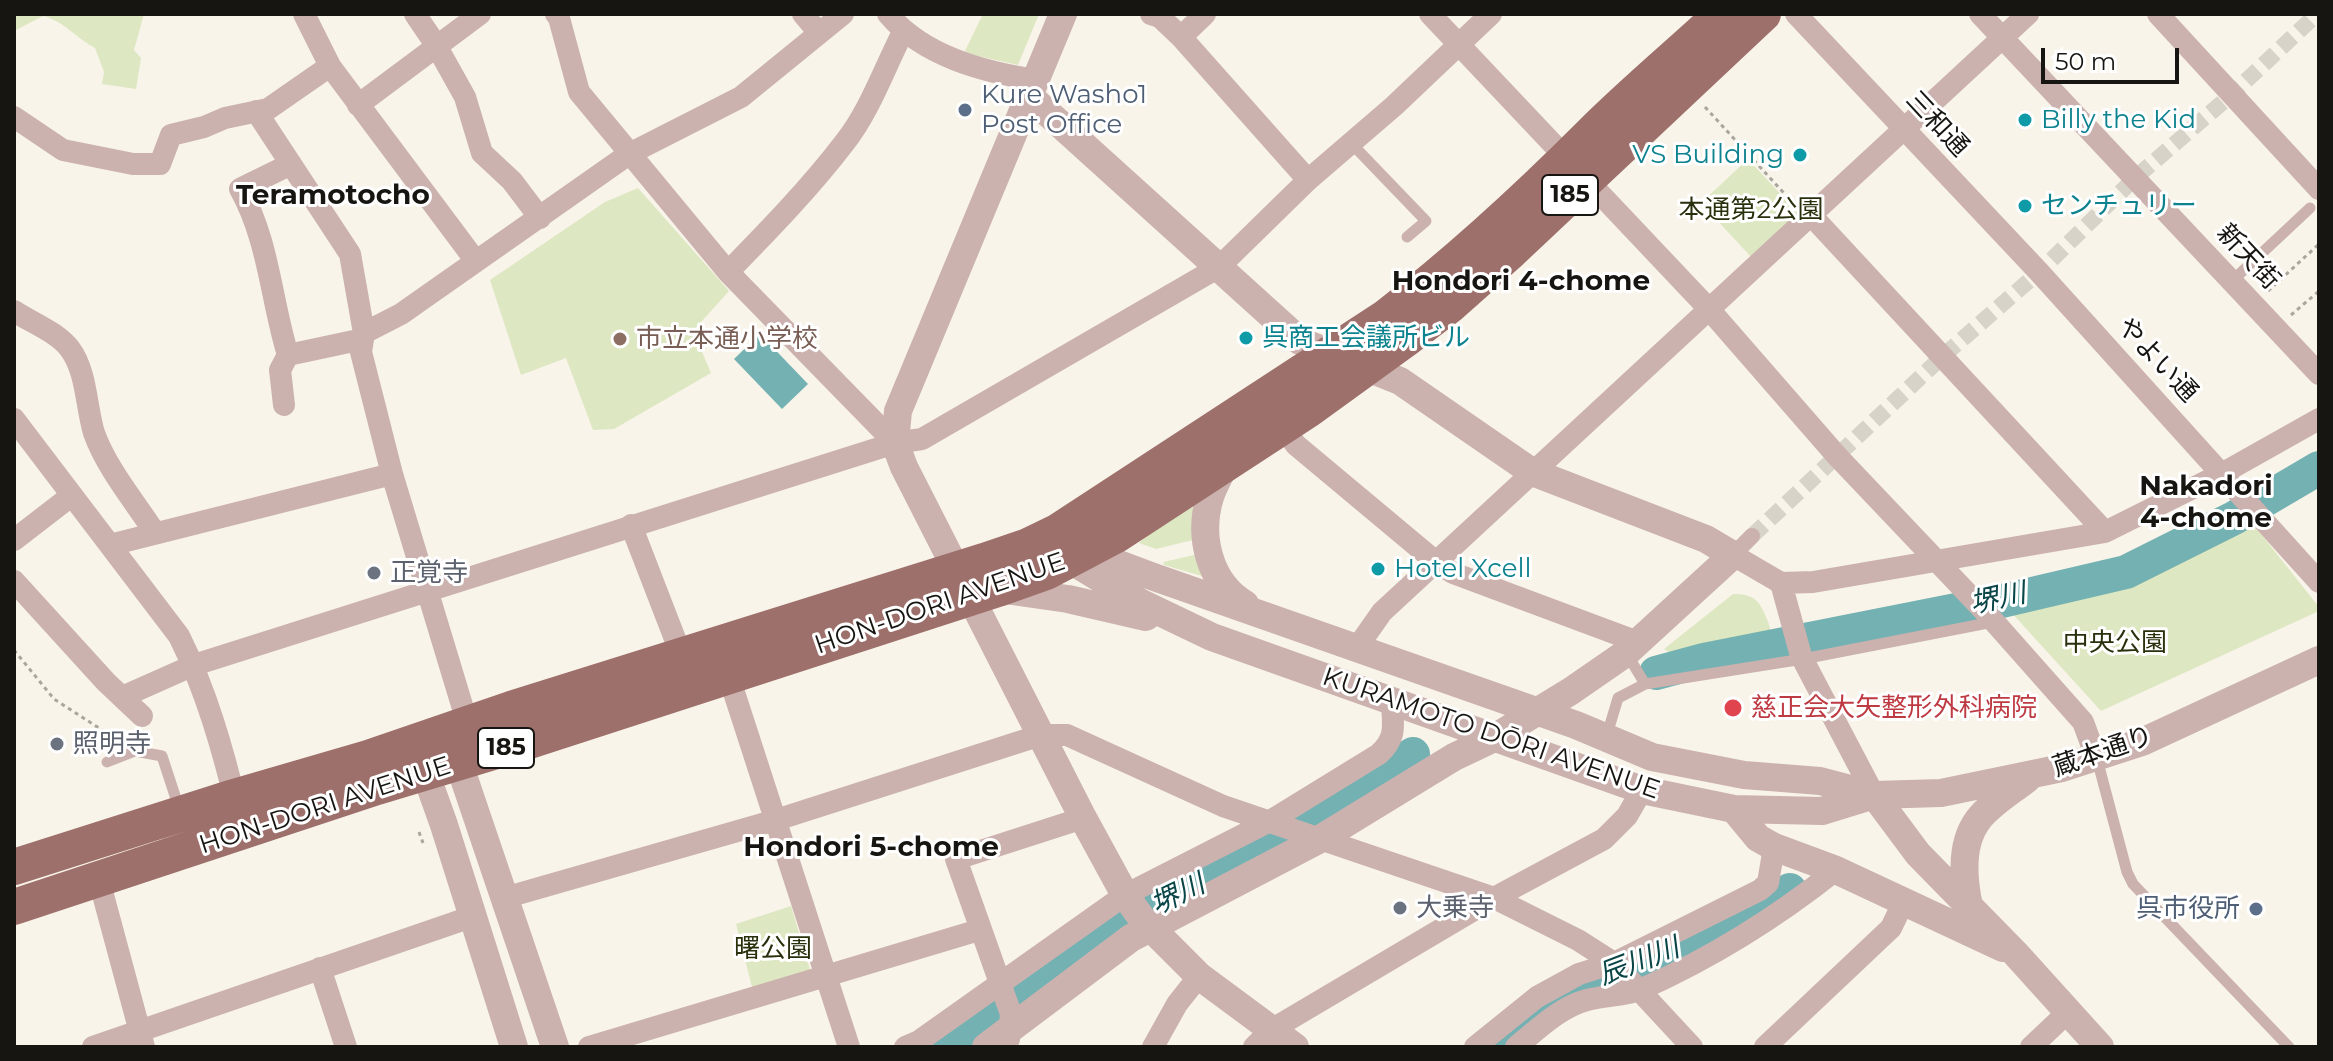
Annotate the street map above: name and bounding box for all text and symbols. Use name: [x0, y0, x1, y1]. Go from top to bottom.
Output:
scale bar: [2045, 32, 2183, 82]
text: 50 m: [2055, 47, 2116, 76]
place label: Kure Washo1 Post Office: [981, 79, 1147, 140]
street label: 三和通: [1899, 85, 1975, 163]
marker: Kure Washo1 Post Office: [956, 101, 974, 119]
place label: Billy the Kid: [2041, 104, 2196, 136]
marker: Billy the Kid: [2016, 111, 2034, 129]
place label: VS Building: [1632, 139, 1784, 171]
marker: VS Building: [1791, 146, 1809, 164]
road number: 185: [1542, 175, 1598, 215]
district label: Teramotocho: [236, 179, 430, 213]
place label: センチュリー: [2041, 190, 2197, 222]
park label: 本通第2公園: [1679, 194, 1823, 226]
marker: センチュリー: [2016, 197, 2034, 215]
street label: 新天街: [2210, 218, 2286, 296]
district label: Hondori 4-chome: [1392, 265, 1650, 299]
street label: やよい通: [2110, 311, 2204, 409]
place label: 呉商工会議所ビル: [1262, 322, 1470, 354]
place label: 市立本通小学校: [636, 323, 818, 355]
marker: 呉商工会議所ビル: [1237, 329, 1255, 347]
marker: 市立本通小学校: [611, 330, 629, 348]
district label: Nakadori 4-chome: [2139, 470, 2273, 536]
street label: HON-DORI AVENUE: [811, 546, 1069, 662]
place label: Hotel Xcell: [1394, 553, 1531, 585]
place label: 正覚寺: [390, 557, 468, 589]
marker: Hotel Xcell: [1369, 560, 1387, 578]
marker: 正覚寺: [365, 564, 383, 582]
water label: 堺川: [1967, 577, 2029, 621]
park label: 中央公園: [2063, 627, 2167, 659]
street label: KURAMOTO DŌRI AVENUE: [1318, 662, 1664, 806]
place label: 慈正会大矢整形外科病院: [1751, 692, 2037, 724]
marker: 慈正会大矢整形外科病院: [1722, 697, 1744, 719]
street label: 蔵本通り: [2049, 720, 2157, 784]
place label: 照明寺: [73, 728, 151, 760]
road number: 185: [478, 728, 534, 768]
marker: 照明寺: [48, 735, 66, 753]
street label: HON-DORI AVENUE: [195, 751, 455, 861]
district label: Hondori 5-chome: [743, 831, 999, 865]
water label: 堺川: [1145, 868, 1211, 922]
place label: 大乗寺: [1416, 892, 1494, 924]
place label: 呉市役所: [2136, 893, 2240, 925]
marker: 大乗寺: [1391, 899, 1409, 917]
marker: 呉市役所: [2247, 900, 2265, 918]
water label: 辰川川: [1594, 931, 1684, 993]
park label: 曙公園: [734, 933, 812, 965]

